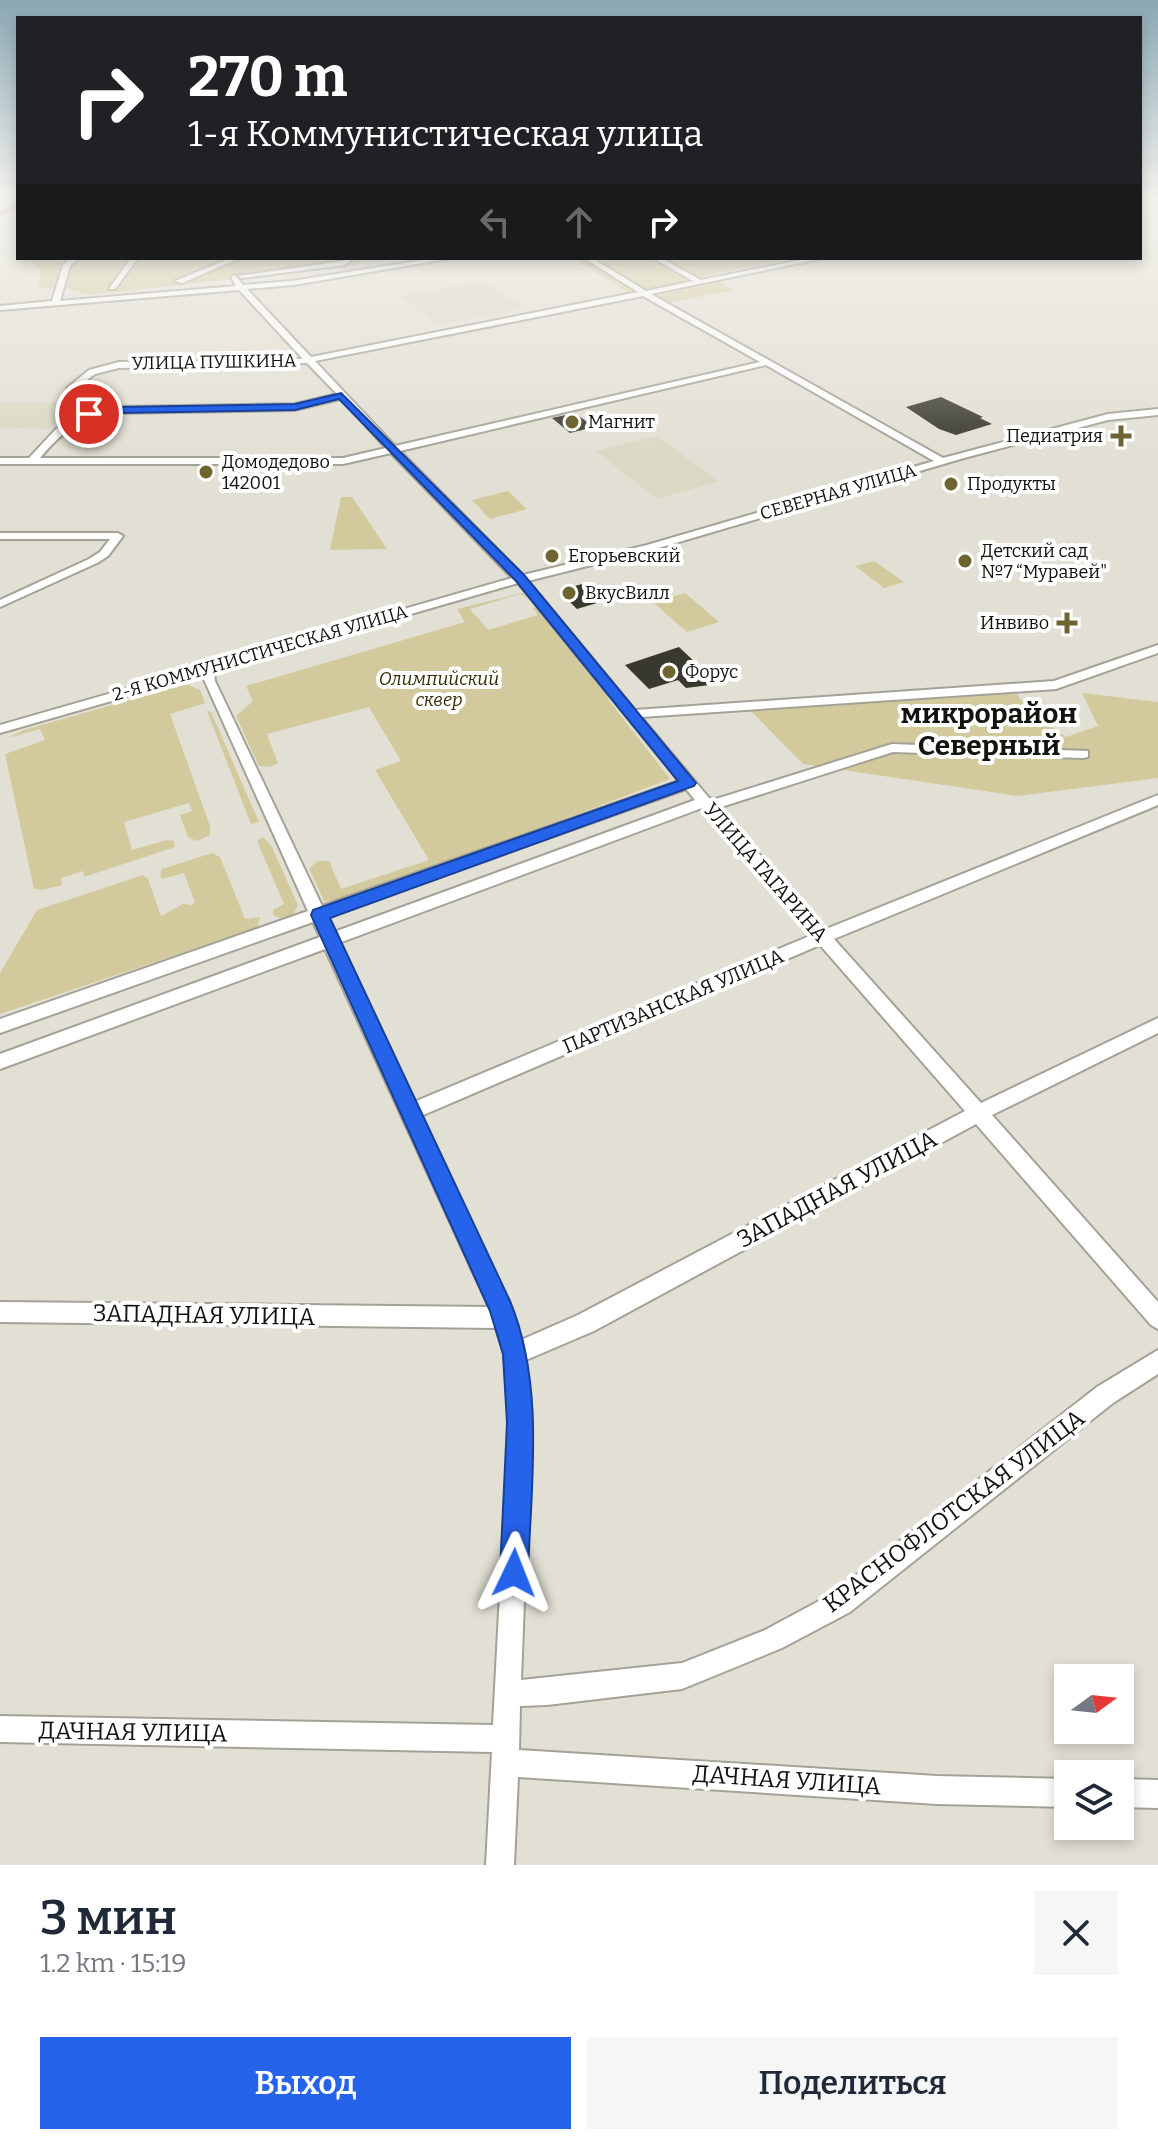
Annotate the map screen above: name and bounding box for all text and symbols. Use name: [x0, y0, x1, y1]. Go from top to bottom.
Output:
text: 270 m: [188, 44, 348, 111]
icon: right: [56, 48, 160, 152]
text: 1-я Коммунистическая улица: [188, 112, 703, 156]
icon: left: [473, 200, 517, 244]
icon: ahead: [557, 200, 601, 244]
icon: right: [641, 200, 685, 244]
street label: УЛИЦА ПУШКИНА: [131, 350, 297, 374]
pin: [55, 380, 123, 448]
icon: arrive: [67, 392, 111, 436]
place label: Магнит: [588, 411, 655, 433]
marker: Магнит: [563, 413, 581, 431]
place label: Педиатрия: [1006, 425, 1103, 447]
marker: Педиатрия: [1110, 425, 1132, 447]
place label: Домодедово 142001: [222, 451, 330, 494]
street label: СЕВЕРНАЯ УЛИЦА: [757, 459, 919, 525]
marker: Домодедово 142001: [197, 463, 215, 481]
place label: Продукты: [967, 473, 1056, 495]
marker: Продукты: [942, 475, 960, 493]
place label: Детский сад №7 “Муравей": [981, 540, 1107, 583]
place label: Егорьевский: [568, 545, 680, 567]
marker: Егорьевский: [543, 547, 561, 565]
marker: Детский сад №7 “Муравей": [956, 552, 974, 570]
place label: ВкусВилл: [585, 582, 670, 604]
marker: ВкусВилл: [560, 584, 578, 602]
street label: 2-Я КОММУНИСТИЧЕСКАЯ УЛИЦА: [110, 600, 410, 706]
place label: Инвиво: [980, 612, 1049, 634]
marker: Инвиво: [1056, 612, 1078, 634]
place label: Форус: [685, 661, 738, 683]
marker: Форус: [660, 663, 678, 681]
park label: Олимпийский сквер: [379, 668, 499, 711]
district label: микрорайон Северный: [901, 697, 1077, 762]
street label: УЛИЦА ГАГАРИНА: [699, 797, 834, 947]
street label: ПАРТИЗАНСКАЯ УЛИЦА: [559, 943, 788, 1058]
street label: ЗАПАДНАЯ УЛИЦА: [732, 1124, 942, 1254]
street label: ЗАПАДНАЯ УЛИЦА: [93, 1299, 315, 1331]
street label: КРАСНОФЛОТСКАЯ УЛИЦА: [818, 1404, 1090, 1618]
position arrow: [472, 1531, 556, 1615]
north arrow: [1054, 1664, 1134, 1744]
map controls: [1054, 1664, 1134, 1840]
street label: ДАЧНАЯ УЛИЦА: [38, 1716, 228, 1748]
street label: ДАЧНАЯ УЛИЦА: [692, 1759, 882, 1801]
button: layers: [1054, 1760, 1134, 1840]
text: 3 мин: [40, 1889, 177, 1947]
button: close: [1034, 1891, 1118, 1975]
text: 1.2 km · 15:19: [40, 1948, 186, 1979]
button: Выход: [40, 2037, 571, 2129]
button: Поделиться: [587, 2037, 1118, 2129]

